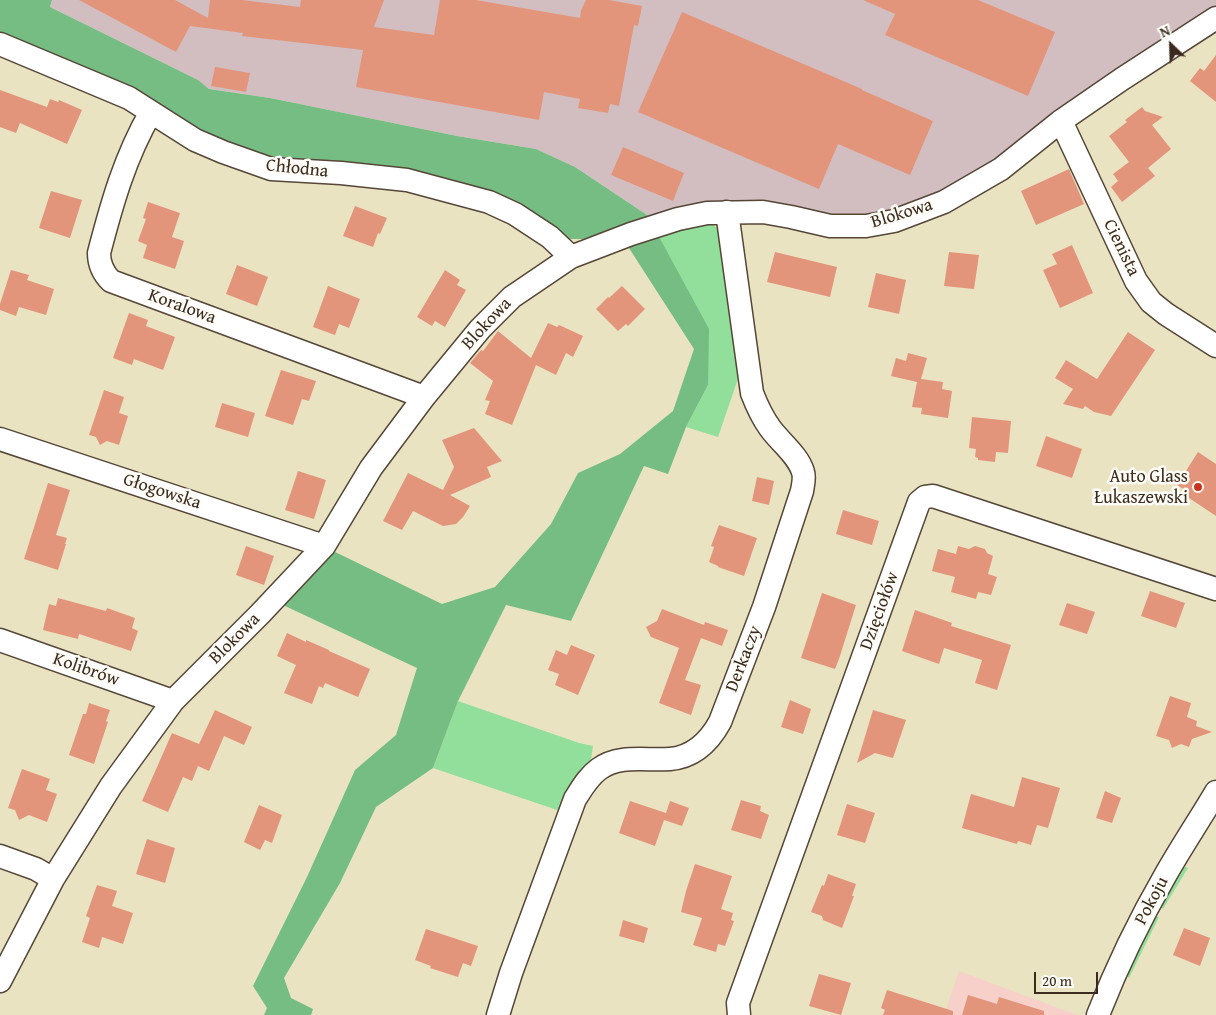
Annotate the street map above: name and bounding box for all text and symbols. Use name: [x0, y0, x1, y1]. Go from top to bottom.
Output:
north arrow: [1146, 20, 1196, 70]
text: N: [1157, 20, 1173, 42]
street label: Chłodna: [265, 155, 329, 183]
street label: Blokowa: [869, 194, 935, 234]
street label: Cienista: [1098, 216, 1144, 280]
street label: Koralowa: [145, 285, 219, 329]
street label: Blokowa: [458, 294, 516, 354]
place label: Auto Glass Łukaszewski: [1094, 466, 1188, 508]
street label: Głogowska: [120, 469, 204, 515]
marker: Auto Glass Łukaszewski: [1192, 481, 1204, 493]
street label: Dzięciołów: [856, 569, 904, 653]
street label: Blokowa: [205, 609, 265, 669]
street label: Derkaczy: [722, 623, 766, 695]
street label: Kolibrów: [50, 649, 122, 691]
street label: Pokoju: [1130, 873, 1174, 929]
scale bar: [1036, 962, 1100, 994]
text: 20 m: [1042, 970, 1072, 991]

